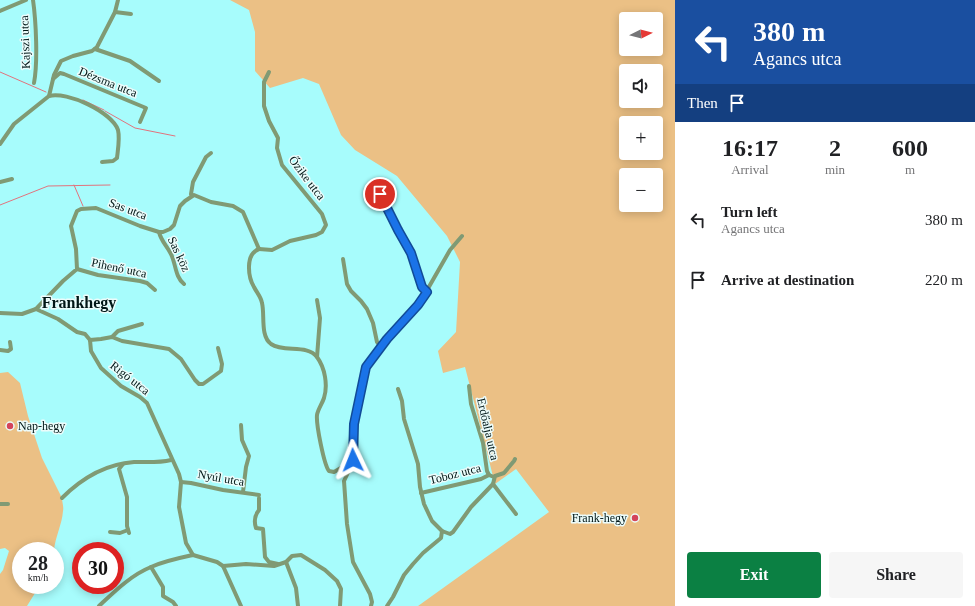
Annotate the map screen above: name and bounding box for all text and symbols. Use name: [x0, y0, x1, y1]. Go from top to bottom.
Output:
north arrow: [619, 12, 663, 56]
map controls: [619, 12, 663, 212]
street label: Kajszi utca: [17, 14, 33, 69]
icon: left: [687, 16, 739, 68]
text: 380 m: [753, 16, 825, 47]
text: Agancs utca: [753, 49, 841, 69]
street label: Dézsma utca: [77, 64, 140, 100]
button: sound: [619, 64, 663, 108]
icon: arrive: [726, 92, 748, 114]
text: Then: [687, 95, 718, 111]
button: +: [619, 116, 663, 160]
text: 16:17: [722, 135, 778, 161]
text: 2: [829, 135, 841, 161]
text: 600: [892, 135, 928, 161]
street label: Őzike utca: [286, 153, 329, 203]
text: Arrival: [731, 162, 769, 177]
text: min: [825, 162, 845, 177]
text: m: [905, 162, 915, 177]
button: −: [619, 168, 663, 212]
pin: [363, 177, 397, 211]
icon: arrive: [369, 183, 391, 205]
street label: Sas utca: [107, 195, 150, 223]
text: Turn left: [721, 204, 778, 220]
icon: left: [687, 209, 709, 231]
text: 380 m: [925, 212, 963, 228]
text: Agancs utca: [721, 221, 785, 236]
street label: Sas köz: [165, 234, 193, 274]
street label: Pihenő utca: [90, 255, 149, 281]
icon: arrive: [687, 269, 709, 291]
text: Arrive at destination: [721, 272, 854, 288]
text: 220 m: [925, 272, 963, 288]
district label: Frankhegy: [42, 294, 116, 312]
street label: Rigó utca: [107, 358, 153, 398]
street label: Erdőalja utca: [474, 396, 502, 462]
place label: Nap-hegy: [18, 419, 65, 433]
marker: Nap-hegy: [5, 421, 15, 431]
position arrow: [332, 439, 374, 481]
street label: Toboz utca: [428, 461, 483, 487]
street label: Nyúl utca: [197, 467, 246, 489]
place label: Frank-hegy: [572, 511, 627, 525]
marker: Frank-hegy: [630, 513, 640, 523]
speed limit sign: 30: [72, 542, 124, 594]
text: 28: [28, 552, 48, 574]
button: Exit: [687, 552, 821, 598]
button: Share: [829, 552, 963, 598]
text: km/h: [28, 572, 48, 583]

